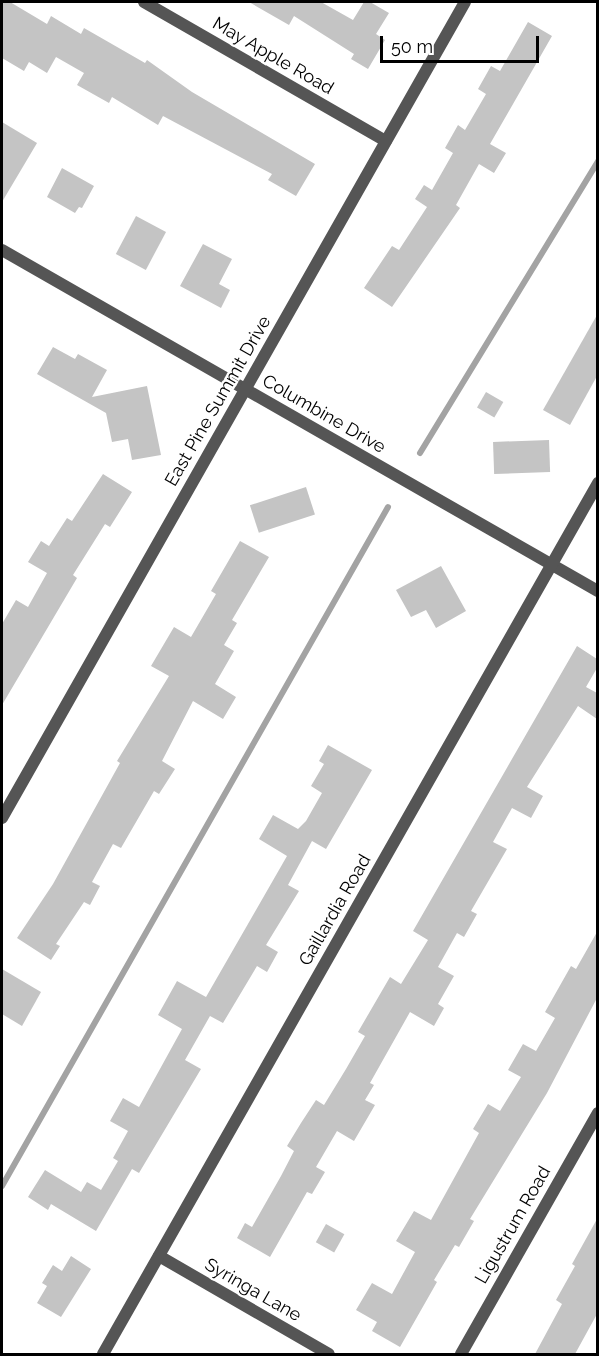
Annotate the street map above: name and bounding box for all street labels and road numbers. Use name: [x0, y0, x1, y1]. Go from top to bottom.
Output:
street label: May Apple Road: [208, 12, 338, 100]
street label: East Pine Summit Drive: [160, 312, 276, 490]
street label: Columbine Drive: [258, 370, 390, 458]
street label: Gaillardia Road: [294, 850, 376, 970]
street label: Ligustrum Road: [471, 1162, 555, 1288]
street label: Syringa Lane: [201, 1254, 305, 1326]

